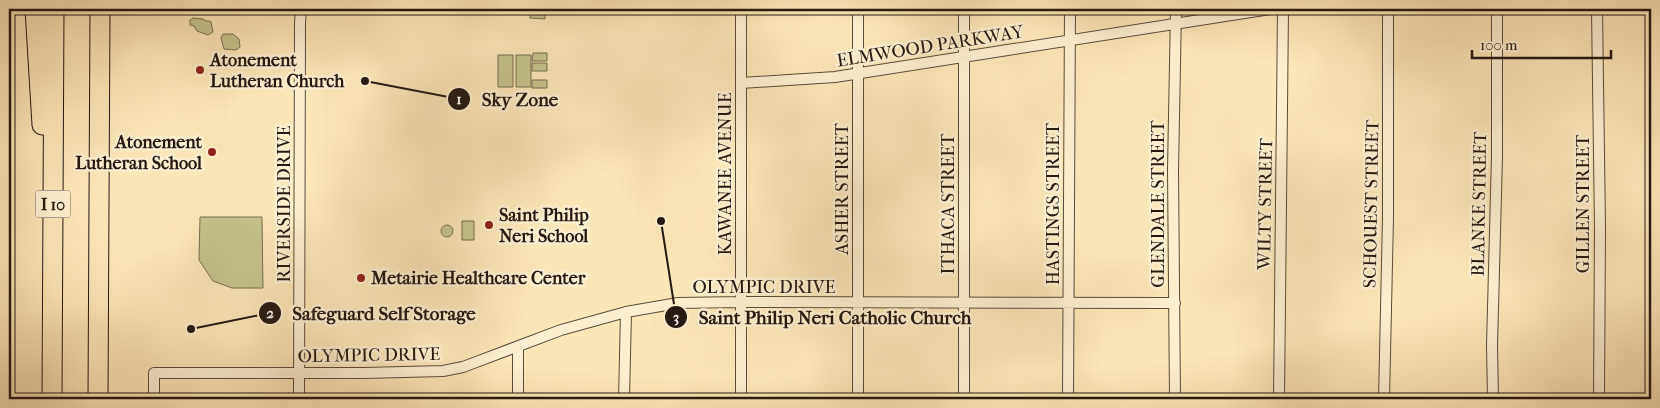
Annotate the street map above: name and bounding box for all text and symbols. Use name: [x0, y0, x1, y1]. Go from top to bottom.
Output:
street label: ELMWOOD PARKWAY: [835, 21, 1026, 72]
scale bar: [1472, 28, 1611, 60]
text: 100 m: [1480, 36, 1518, 54]
place label: Atonement Lutheran Church: [209, 50, 345, 92]
marker: Atonement Lutheran Church: [194, 64, 206, 76]
callout: Sky Zone: [447, 82, 568, 116]
text: Sky Zone: [482, 89, 559, 111]
text: 1: [456, 90, 462, 108]
street label: KAWANEE AVENUE: [715, 92, 736, 256]
street label: GLENDALE STREET: [1148, 119, 1169, 288]
street label: SCHOUEST STREET: [1360, 119, 1383, 288]
street label: ASHER STREET: [832, 122, 853, 256]
street label: HASTINGS STREET: [1043, 122, 1064, 285]
street label: RIVERSIDE DRIVE: [274, 126, 295, 282]
street label: BLANKE STREET: [1468, 131, 1491, 276]
place label: Atonement Lutheran School: [75, 132, 203, 174]
street label: ITHACA STREET: [938, 133, 959, 274]
street label: GILLEN STREET: [1573, 134, 1594, 273]
street label: WILTY STREET: [1254, 137, 1277, 271]
marker: Atonement Lutheran School: [206, 146, 218, 158]
road number: I 10: [36, 190, 70, 218]
place label: Saint Philip Neri School: [499, 205, 589, 247]
marker: Saint Philip Neri School: [483, 219, 495, 231]
place label: Metairie Healthcare Center: [370, 268, 586, 289]
marker: Metairie Healthcare Center: [355, 272, 367, 284]
street label: OLYMPIC DRIVE: [693, 277, 835, 298]
callout: Safeguard Self Storage: [258, 296, 486, 330]
callout: Saint Philip Neri Catholic Church: [664, 300, 982, 334]
text: Safeguard Self Storage: [292, 303, 476, 325]
text: 2: [266, 304, 274, 322]
text: Saint Philip Neri Catholic Church: [699, 307, 972, 329]
text: 3: [673, 308, 679, 326]
street label: OLYMPIC DRIVE: [297, 344, 441, 367]

